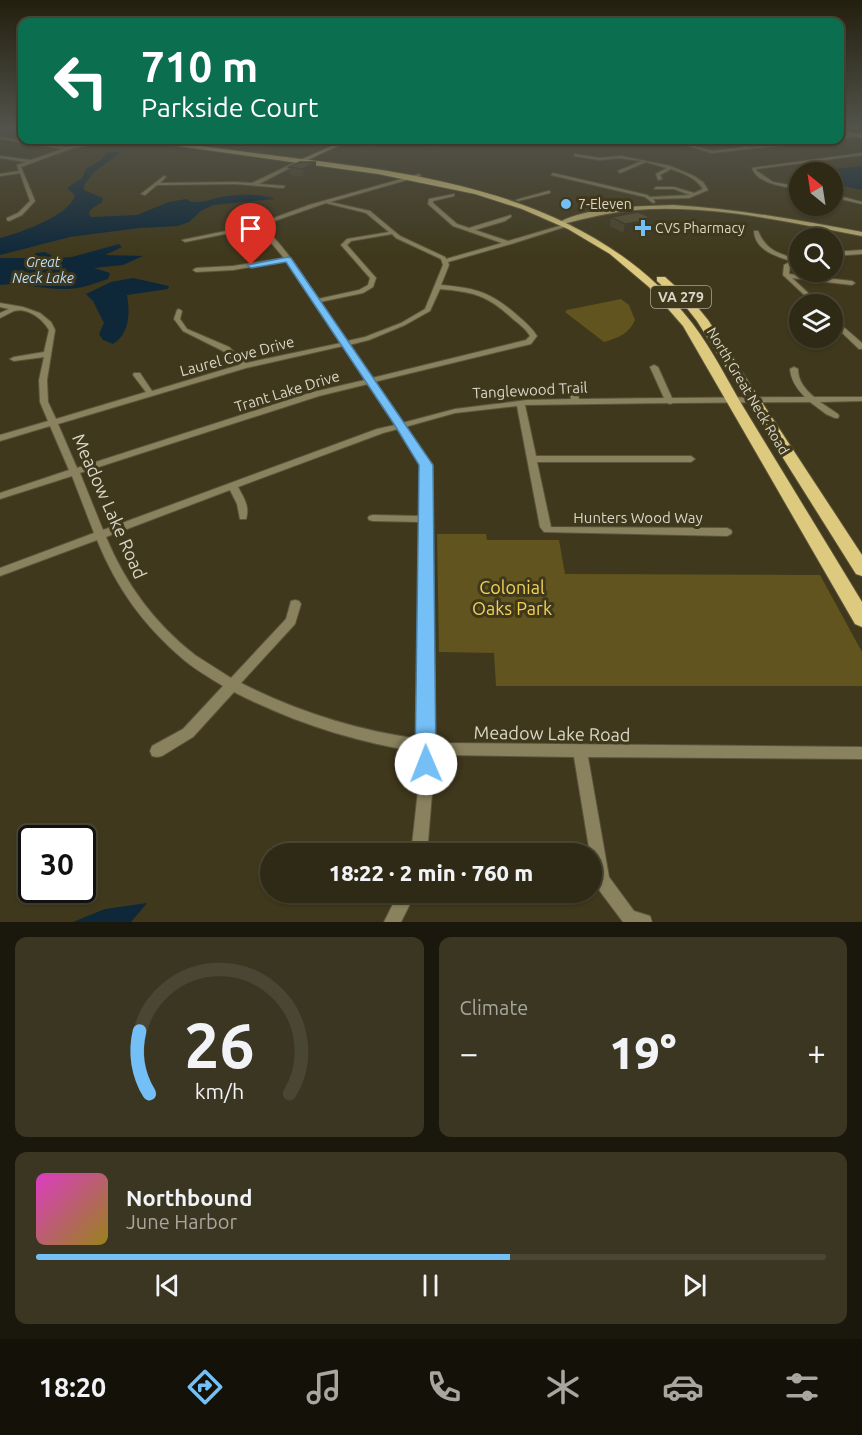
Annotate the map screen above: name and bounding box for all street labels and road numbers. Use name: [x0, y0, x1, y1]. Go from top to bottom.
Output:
road number: VA 279: [651, 286, 711, 308]
street label: North Great Neck Road: [704, 325, 792, 457]
street label: Laurel Cove Drive: [178, 333, 296, 379]
street label: Trant Lake Drive: [232, 367, 342, 415]
street label: Tanglewood Trail: [472, 378, 588, 401]
street label: Meadow Lake Road: [69, 430, 151, 582]
street label: Hunters Wood Way: [573, 509, 703, 526]
street label: Meadow Lake Road: [473, 722, 631, 744]

